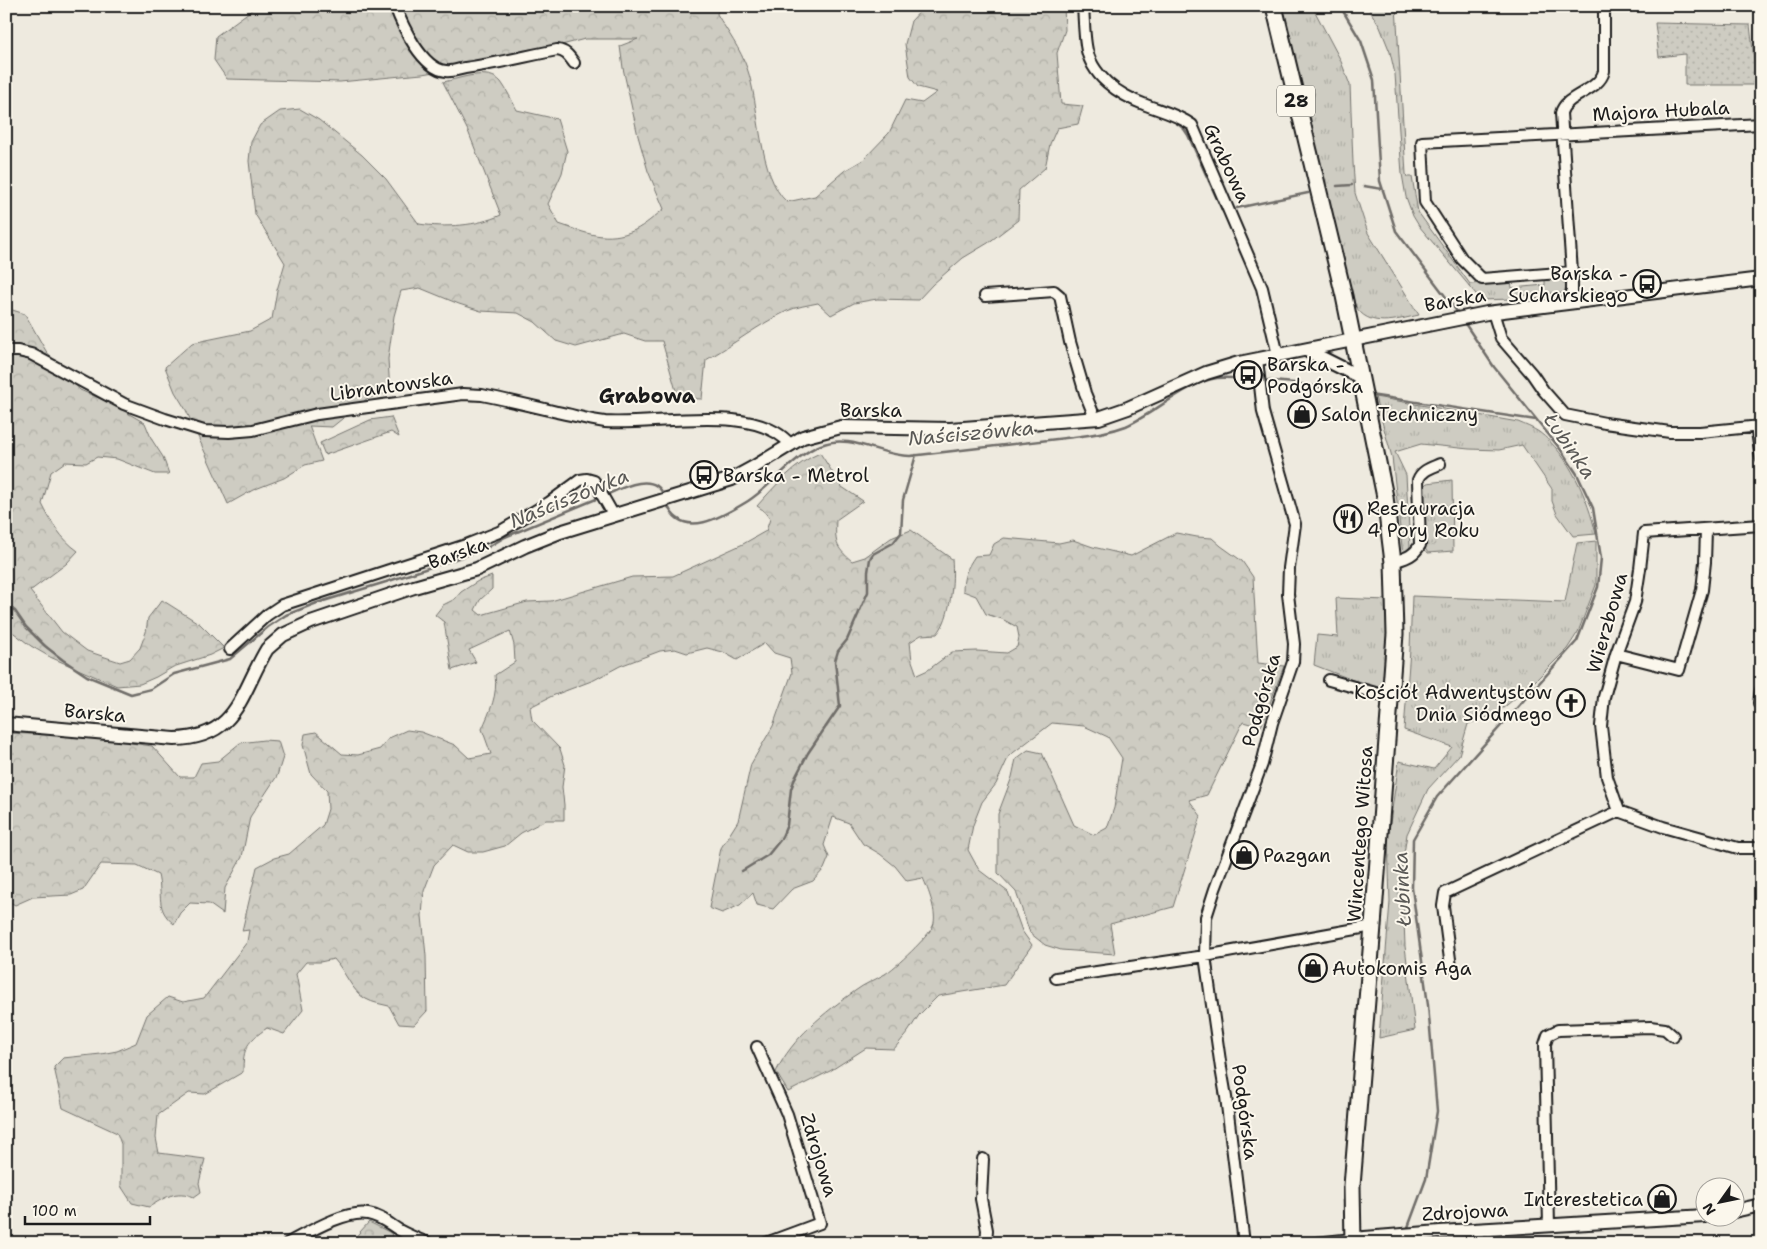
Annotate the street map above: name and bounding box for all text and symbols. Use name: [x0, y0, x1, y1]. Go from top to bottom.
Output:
road number: 28: [1277, 85, 1315, 116]
street label: Majora Hubala: [1592, 95, 1730, 127]
street label: Grabowa: [1198, 119, 1256, 207]
place label: Barska - Sucharskiego: [1508, 261, 1628, 308]
bus stop icon: Barska - Sucharskiego: [1632, 269, 1662, 299]
street label: Barska: [1422, 282, 1488, 318]
place label: Barska - Podgórska: [1267, 352, 1363, 399]
bus stop icon: Barska - Podgórska: [1233, 360, 1263, 390]
street label: Librantowska: [328, 365, 454, 407]
district label: Grabowa: [599, 383, 696, 409]
street label: Barska: [840, 398, 902, 423]
shop icon: Salon Techniczny: [1287, 399, 1317, 429]
place label: Salon Techniczny: [1321, 402, 1478, 427]
water label: Łubinka: [1537, 407, 1602, 484]
water label: Naściszówka: [907, 415, 1035, 451]
bus stop icon: Barska - Metrol: [689, 460, 719, 490]
water label: Naściszówka: [505, 462, 633, 534]
place label: Barska - Metrol: [723, 463, 869, 488]
place label: Restauracja 4 Pory Roku: [1367, 496, 1480, 543]
restaurant icon: Restauracja 4 Pory Roku: [1333, 504, 1363, 534]
street label: Barska: [425, 531, 492, 575]
street label: Wierzbowa: [1581, 570, 1633, 676]
street label: Podgórska: [1236, 650, 1286, 750]
place label: Kościół Adwentystów Dnia Siódmego: [1354, 680, 1552, 727]
church icon: Kościół Adwentystów Dnia Siódmego: [1556, 688, 1586, 718]
street label: Barska: [63, 698, 127, 728]
street label: Wincentego Witosa: [1341, 745, 1379, 923]
shop icon: Pazgan: [1229, 840, 1259, 870]
place label: Pazgan: [1263, 843, 1331, 868]
water label: Łubinka: [1387, 851, 1417, 928]
shop icon: Autokomis Aga: [1298, 953, 1328, 983]
place label: Autokomis Aga: [1332, 956, 1472, 981]
street label: Podgórska: [1226, 1063, 1264, 1161]
street label: Zdrojowa: [794, 1110, 844, 1200]
north arrow: [1694, 1176, 1744, 1226]
shop icon: Interestetica: [1647, 1184, 1677, 1214]
place label: Interestetica: [1524, 1187, 1643, 1212]
scale bar: [25, 1194, 150, 1226]
street label: Zdrojowa: [1421, 1197, 1509, 1227]
text: N: [1699, 1200, 1720, 1219]
text: 100 m: [32, 1201, 77, 1221]

